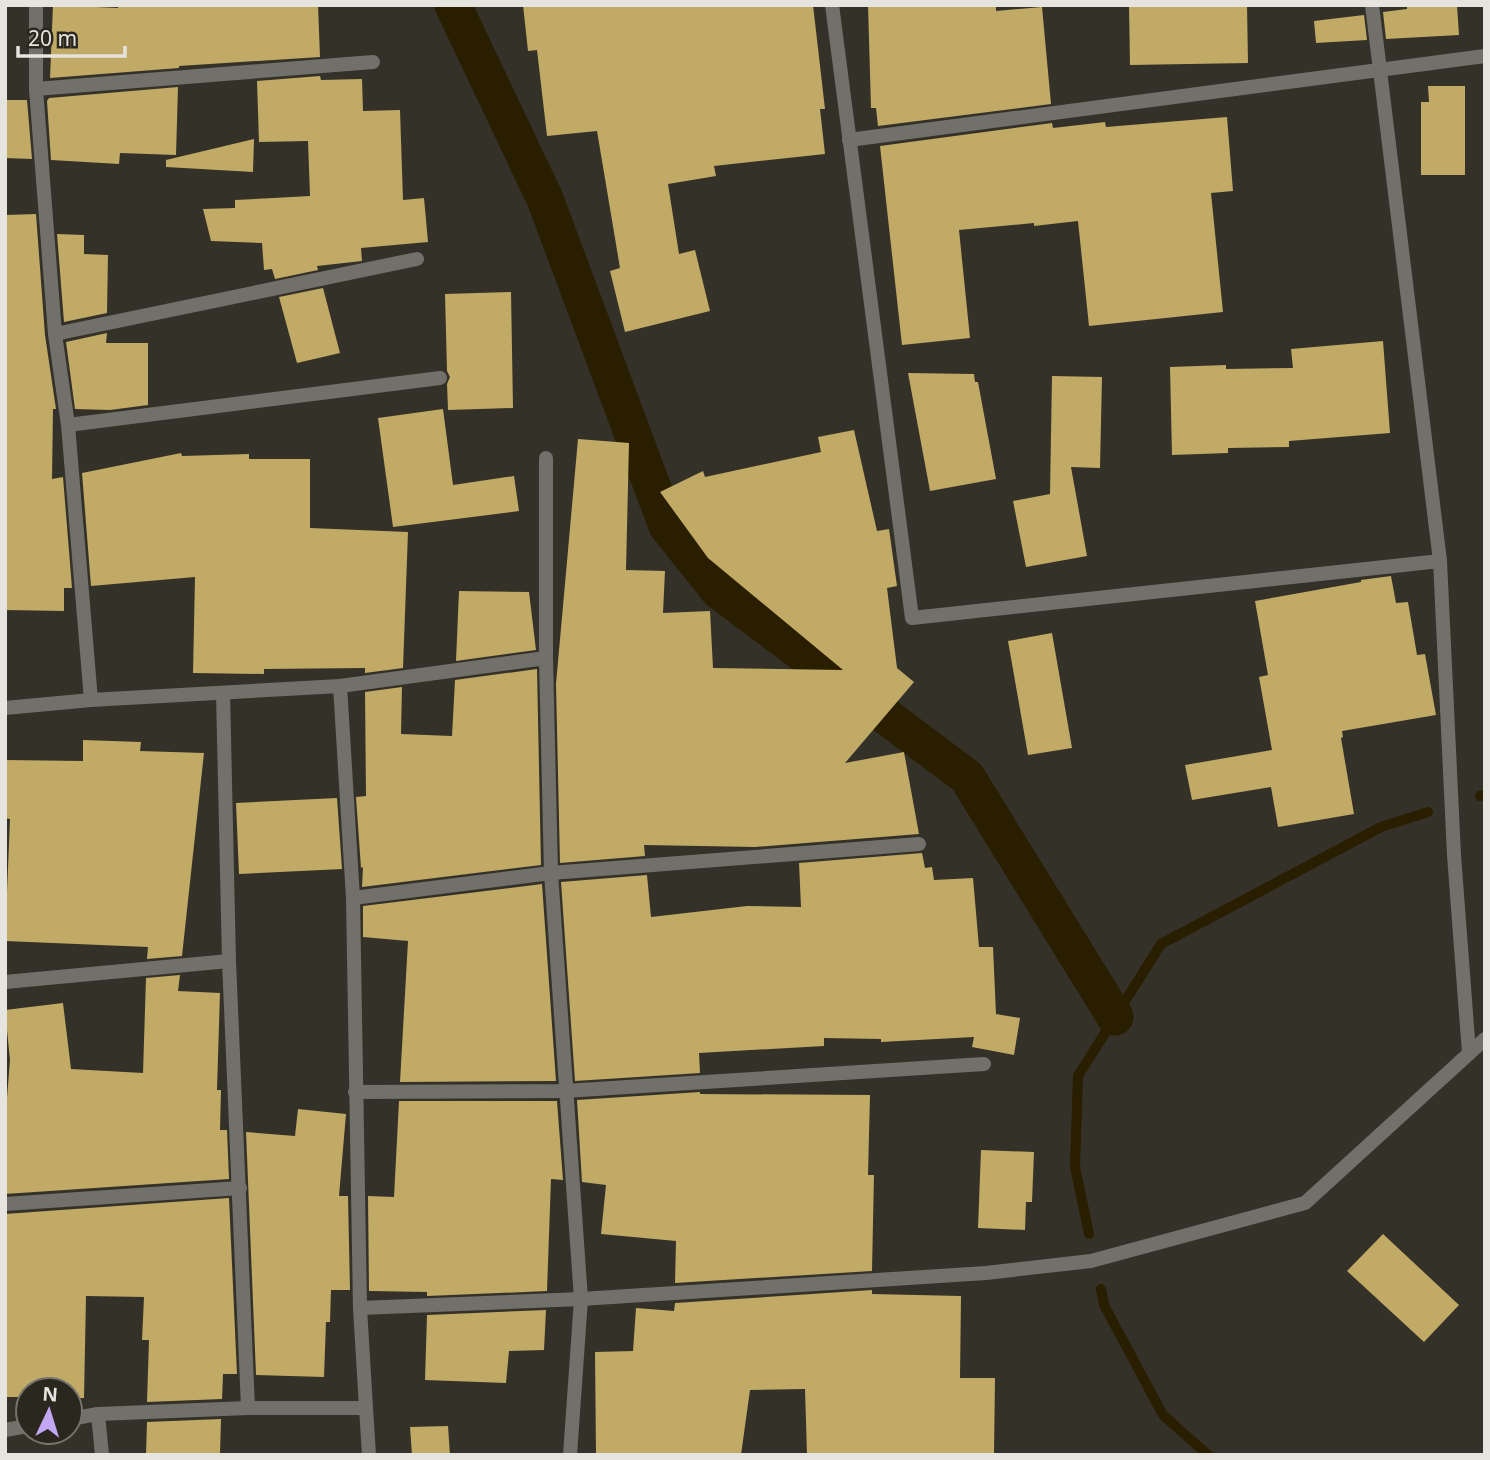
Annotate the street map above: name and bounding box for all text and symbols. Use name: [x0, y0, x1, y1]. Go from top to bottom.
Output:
scale bar: [18, 14, 124, 58]
text: 20 m: [28, 24, 77, 52]
north arrow: [14, 1376, 84, 1446]
text: N: [42, 1381, 59, 1408]

